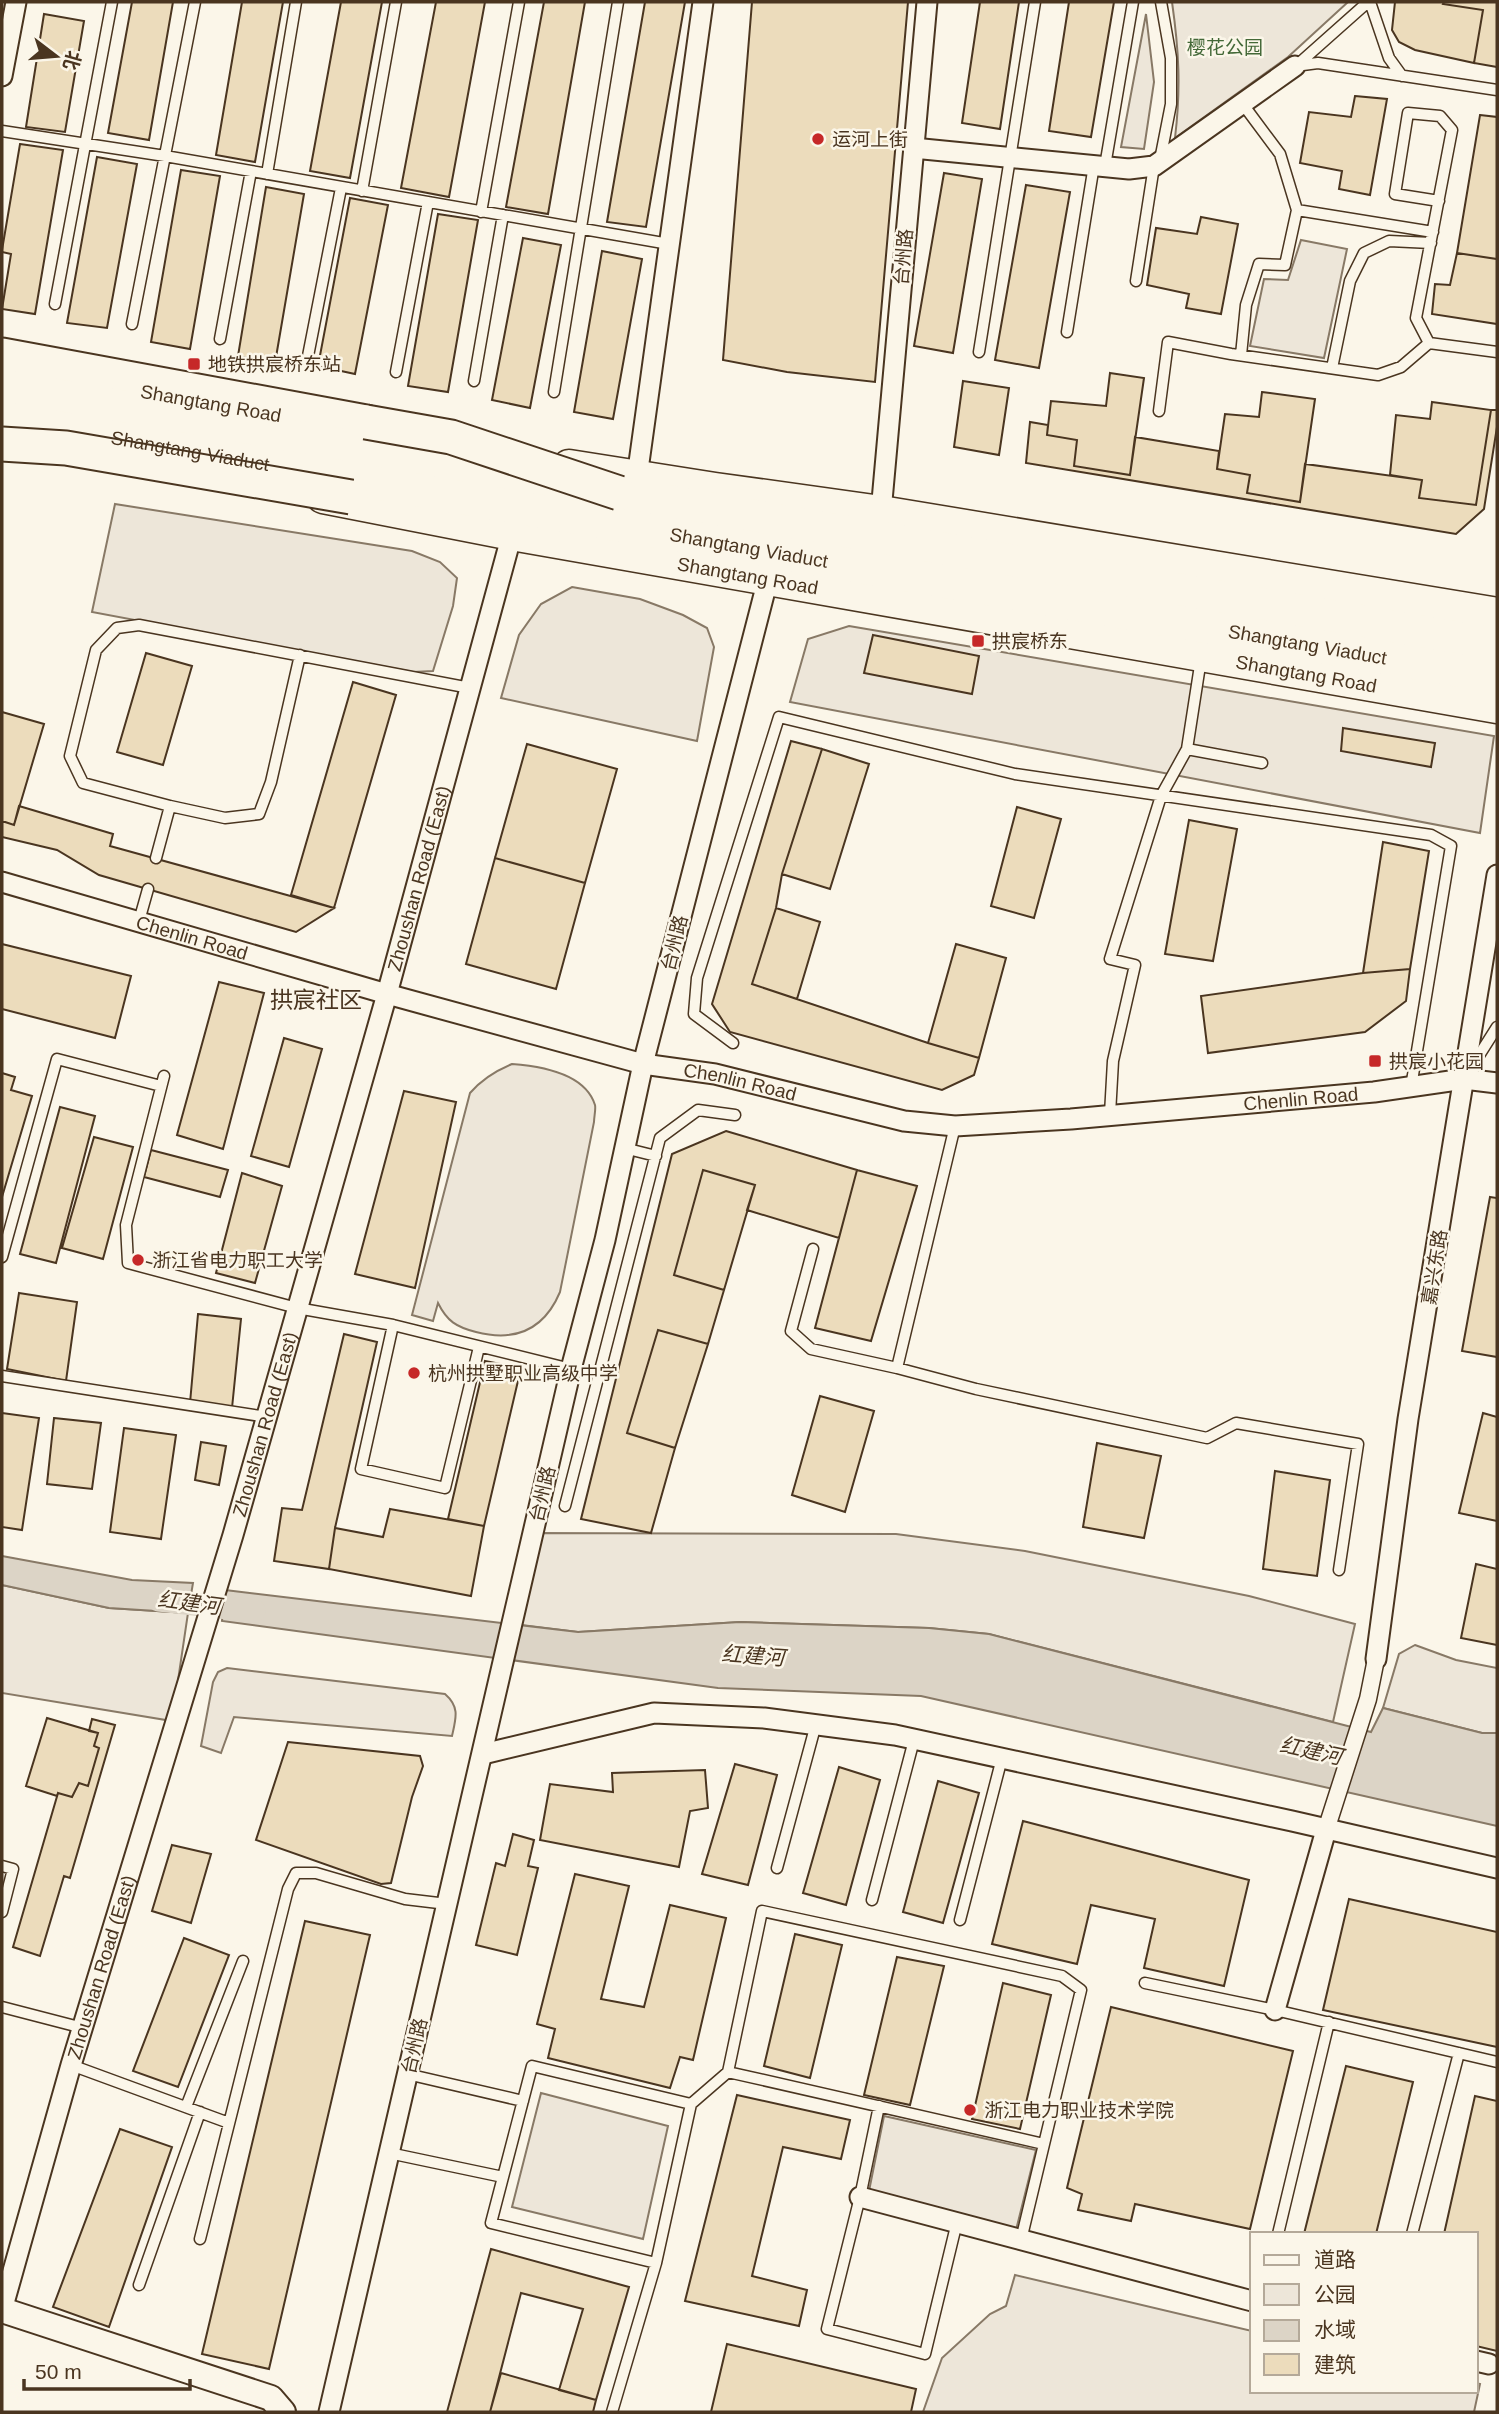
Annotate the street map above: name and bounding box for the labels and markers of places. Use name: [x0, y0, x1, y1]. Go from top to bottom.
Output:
place label: 运河上街: [832, 129, 908, 150]
marker: 运河上街: [810, 131, 826, 147]
place label: 地铁拱宸桥东站: [208, 354, 341, 375]
marker: 地铁拱宸桥东站: [186, 356, 202, 372]
place label: 拱宸桥东: [992, 631, 1068, 652]
marker: 拱宸桥东: [970, 633, 986, 649]
place label: 拱宸小花园: [1389, 1051, 1484, 1072]
marker: 拱宸小花园: [1367, 1053, 1383, 1069]
place label: 浙江省电力职工大学: [152, 1250, 323, 1271]
marker: 浙江省电力职工大学: [130, 1252, 146, 1268]
place label: 杭州拱墅职业高级中学: [428, 1363, 618, 1384]
marker: 杭州拱墅职业高级中学: [406, 1365, 422, 1381]
place label: 浙江电力职业技术学院: [984, 2100, 1174, 2121]
marker: 浙江电力职业技术学院: [962, 2102, 978, 2118]

